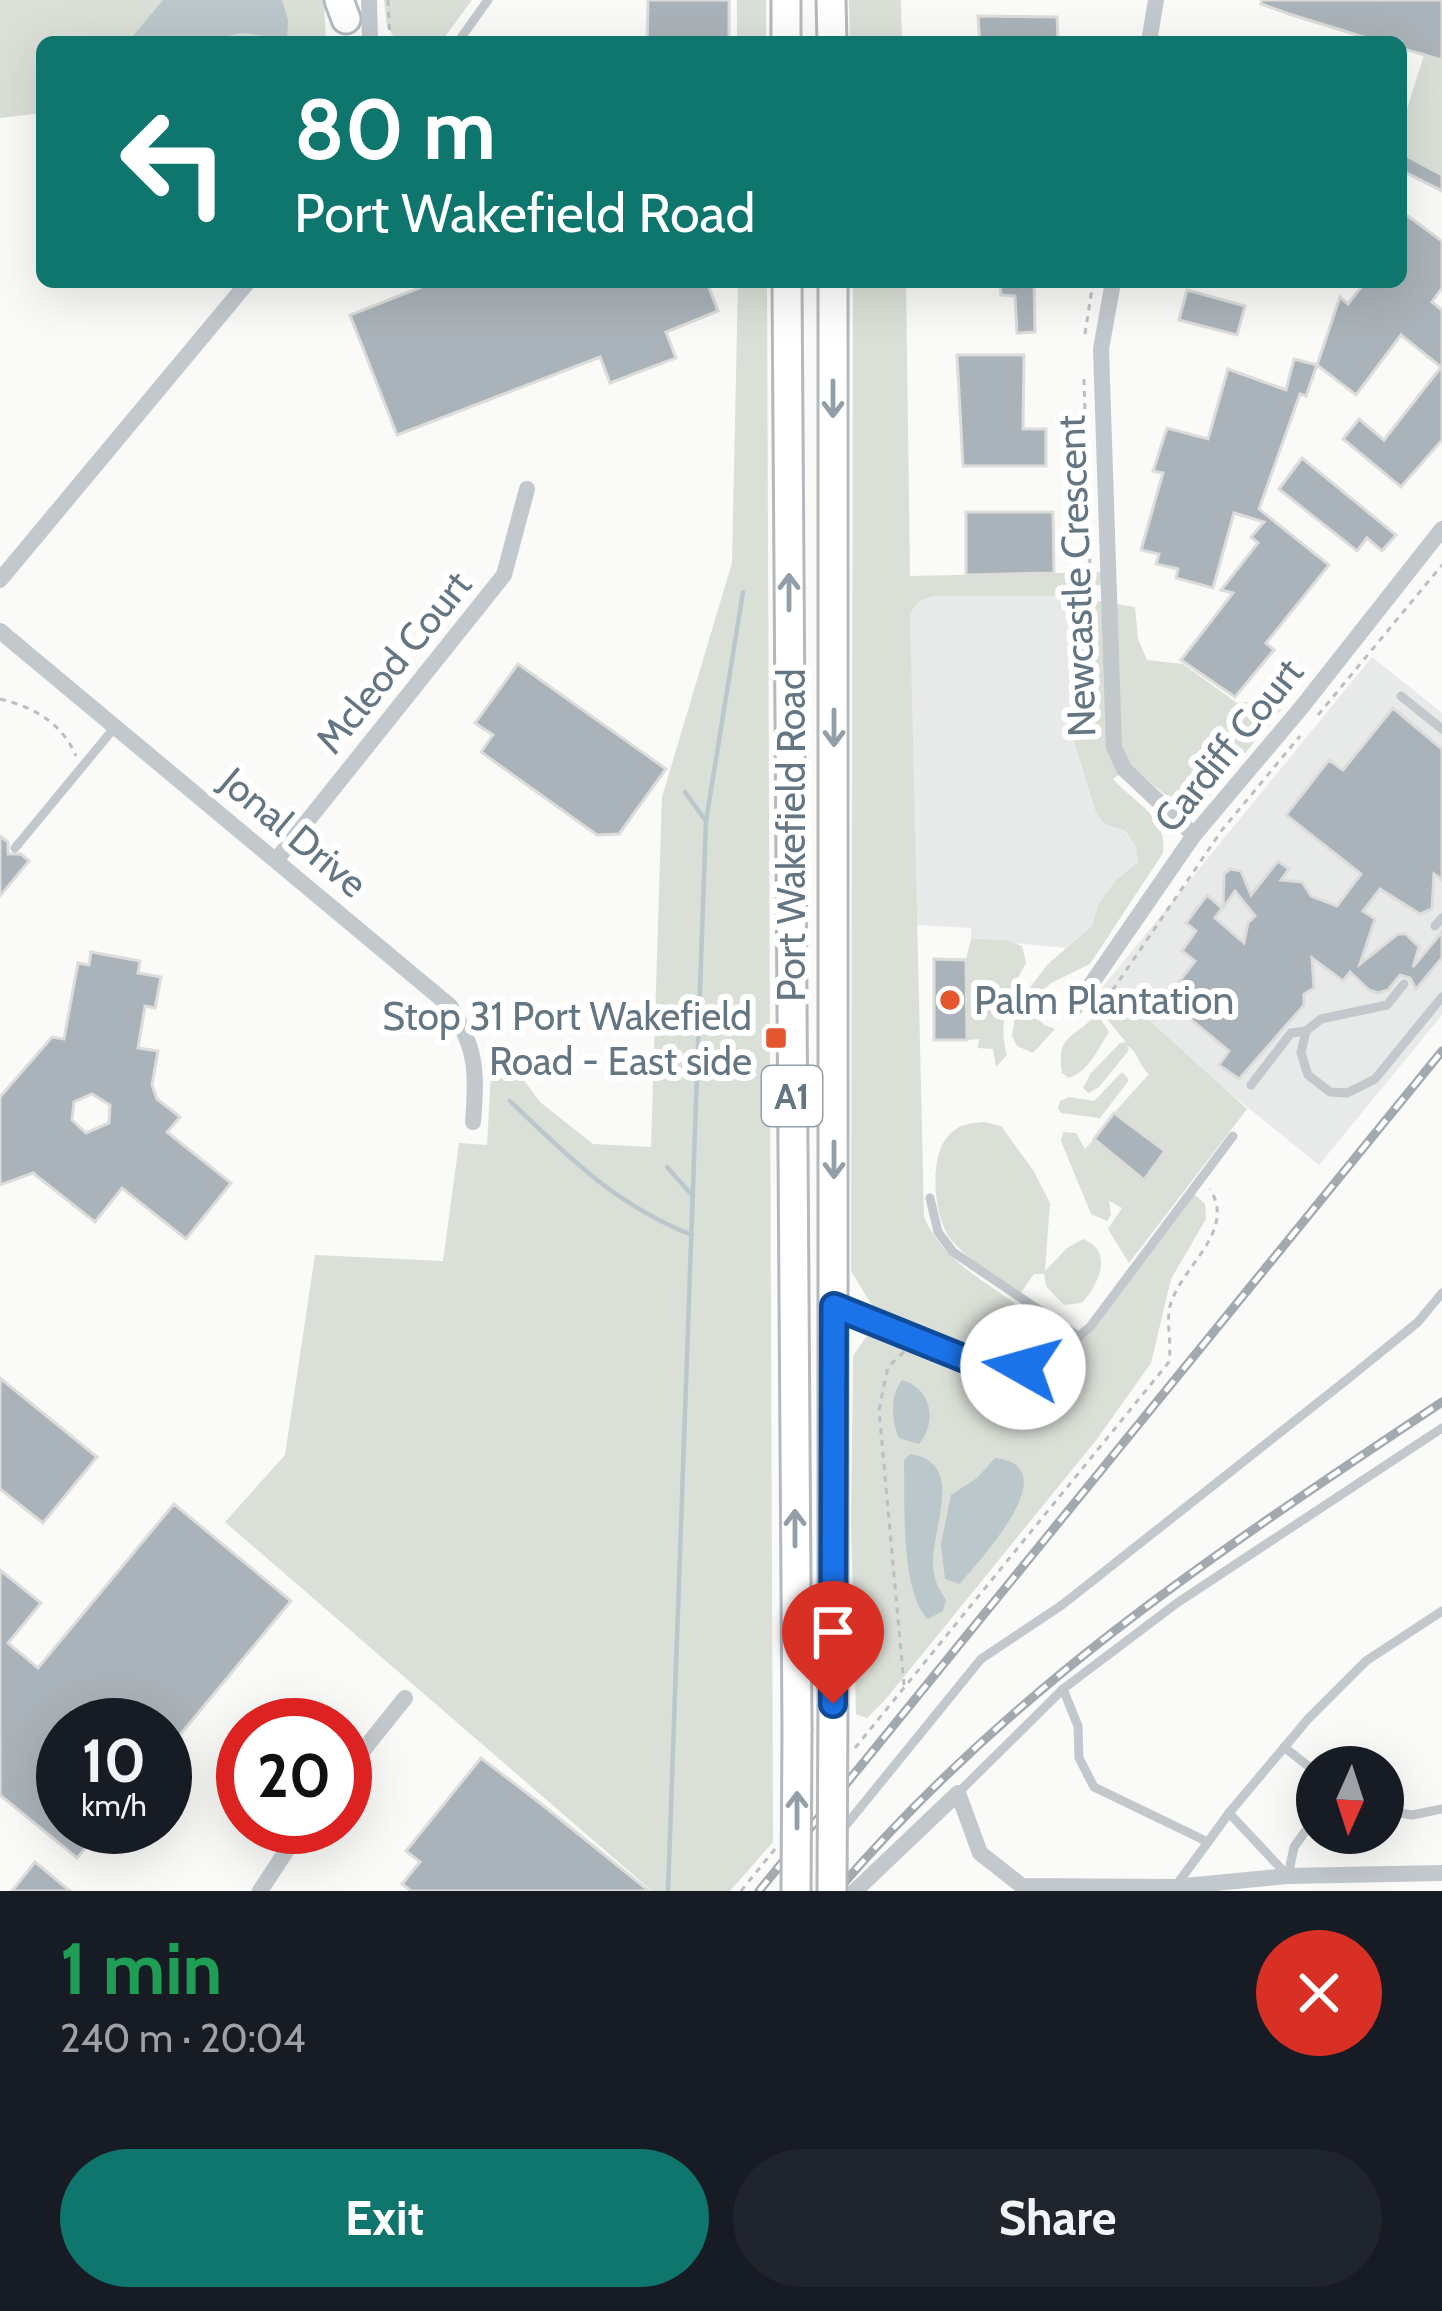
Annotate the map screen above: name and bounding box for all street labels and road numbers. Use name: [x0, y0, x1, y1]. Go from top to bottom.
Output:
street label: Newcastle Crescent: [1046, 414, 1106, 738]
street label: Mcleod Court: [305, 561, 481, 763]
street label: Cardiff Court: [1143, 648, 1313, 842]
street label: Port Wakefield Road: [767, 668, 815, 1002]
street label: Jonal Drive: [210, 756, 377, 907]
road number: A1: [762, 1066, 822, 1126]

